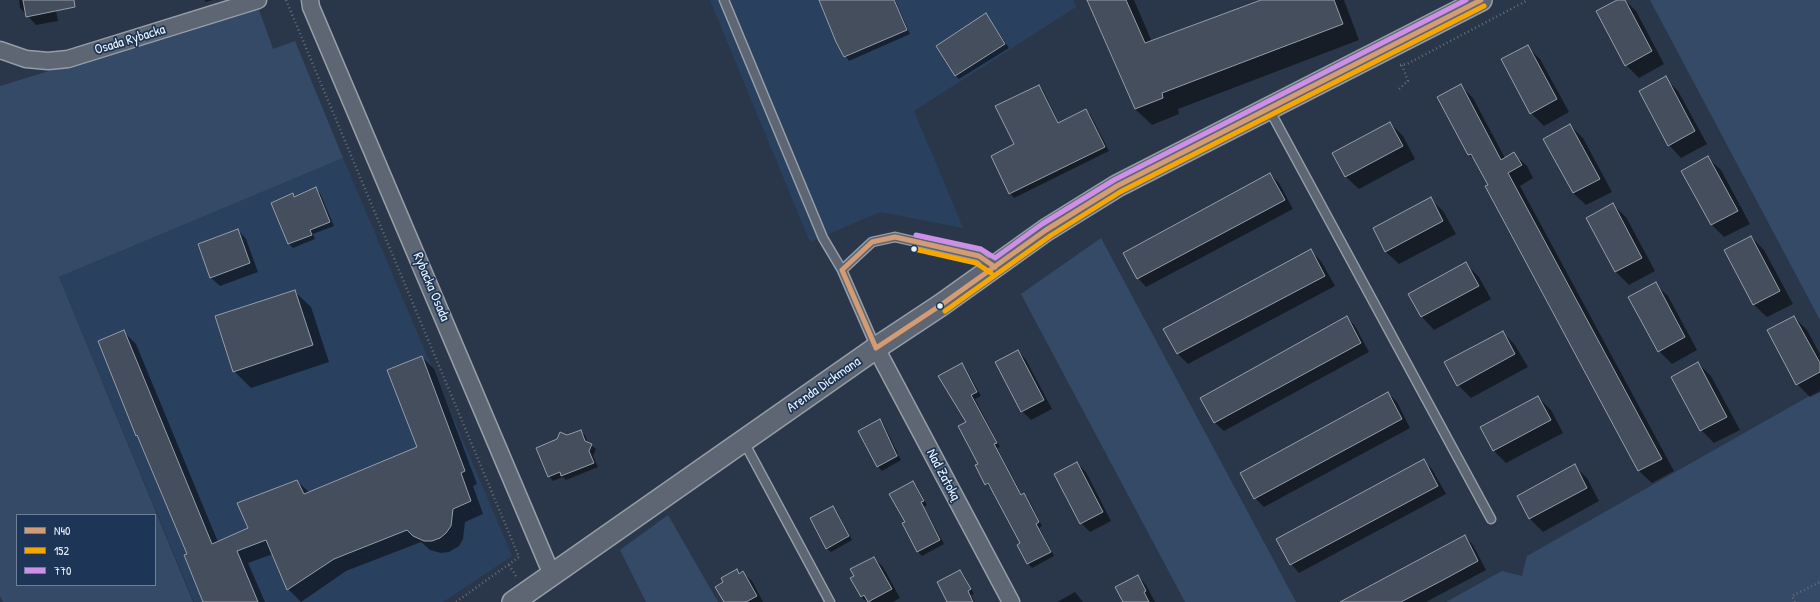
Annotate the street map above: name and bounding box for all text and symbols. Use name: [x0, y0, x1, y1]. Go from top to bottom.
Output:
street label: Osada Rybacka: [93, 21, 167, 59]
unlabelled marker: [909, 244, 919, 254]
street label: Rybacka Osada: [409, 250, 453, 324]
unlabelled marker: [935, 301, 945, 311]
street label: Arenda Dickmana: [784, 353, 864, 417]
street label: Nad Zatoką: [922, 446, 964, 504]
legend: [16, 514, 156, 586]
text: N40: [54, 522, 70, 539]
text: 152: [54, 542, 69, 559]
text: 770: [54, 562, 71, 579]

